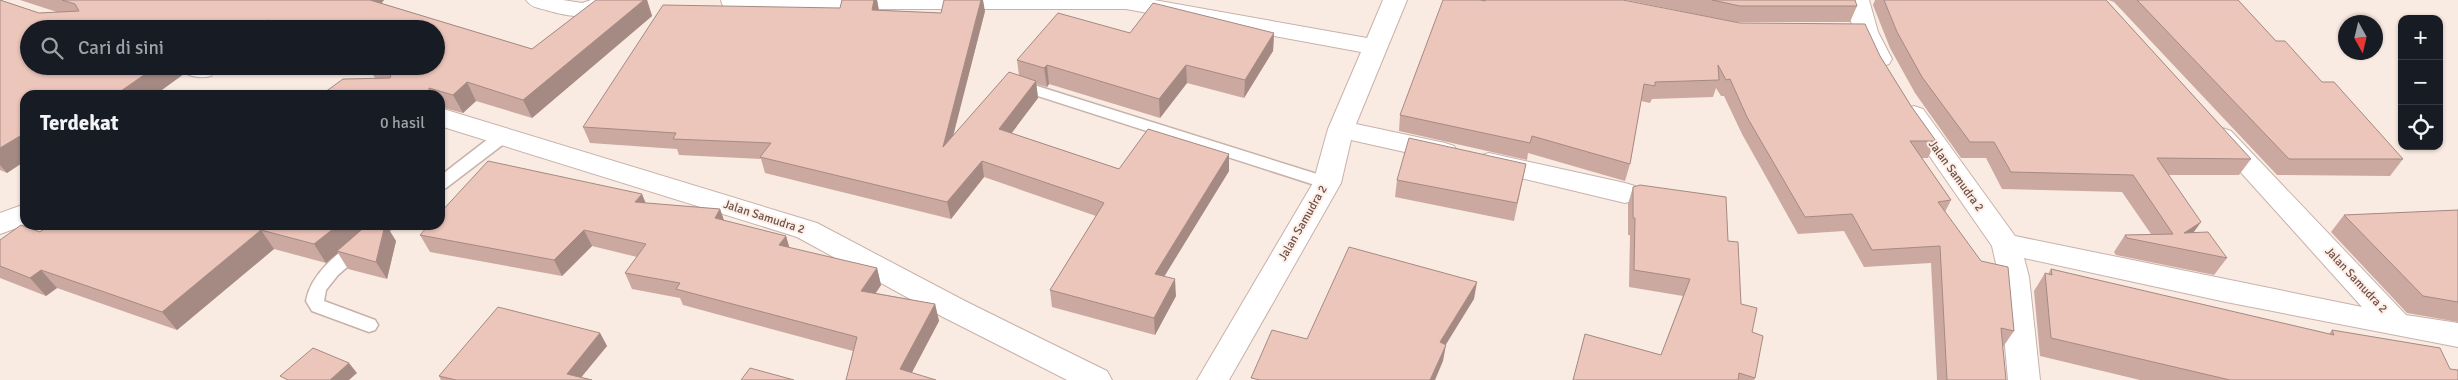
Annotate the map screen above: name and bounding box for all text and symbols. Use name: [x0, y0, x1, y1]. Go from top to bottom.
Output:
north arrow: [2338, 15, 2383, 60]
map controls: [2398, 15, 2443, 150]
button: +: [2398, 15, 2443, 60]
search box: [20, 20, 445, 75]
icon: search: [38, 34, 66, 62]
text: Cari di sini: [78, 36, 164, 60]
button: −: [2398, 60, 2443, 105]
button: locate: [2398, 105, 2443, 150]
text: Terdekat: [40, 110, 119, 136]
text: 0 hasil: [380, 113, 425, 133]
street label: Jalan Samudra 2: [1925, 137, 1987, 215]
street label: Jalan Samudra 2: [1275, 183, 1331, 263]
street label: Jalan Samudra 2: [721, 197, 807, 237]
street label: Jalan Samudra 2: [2322, 244, 2390, 316]

